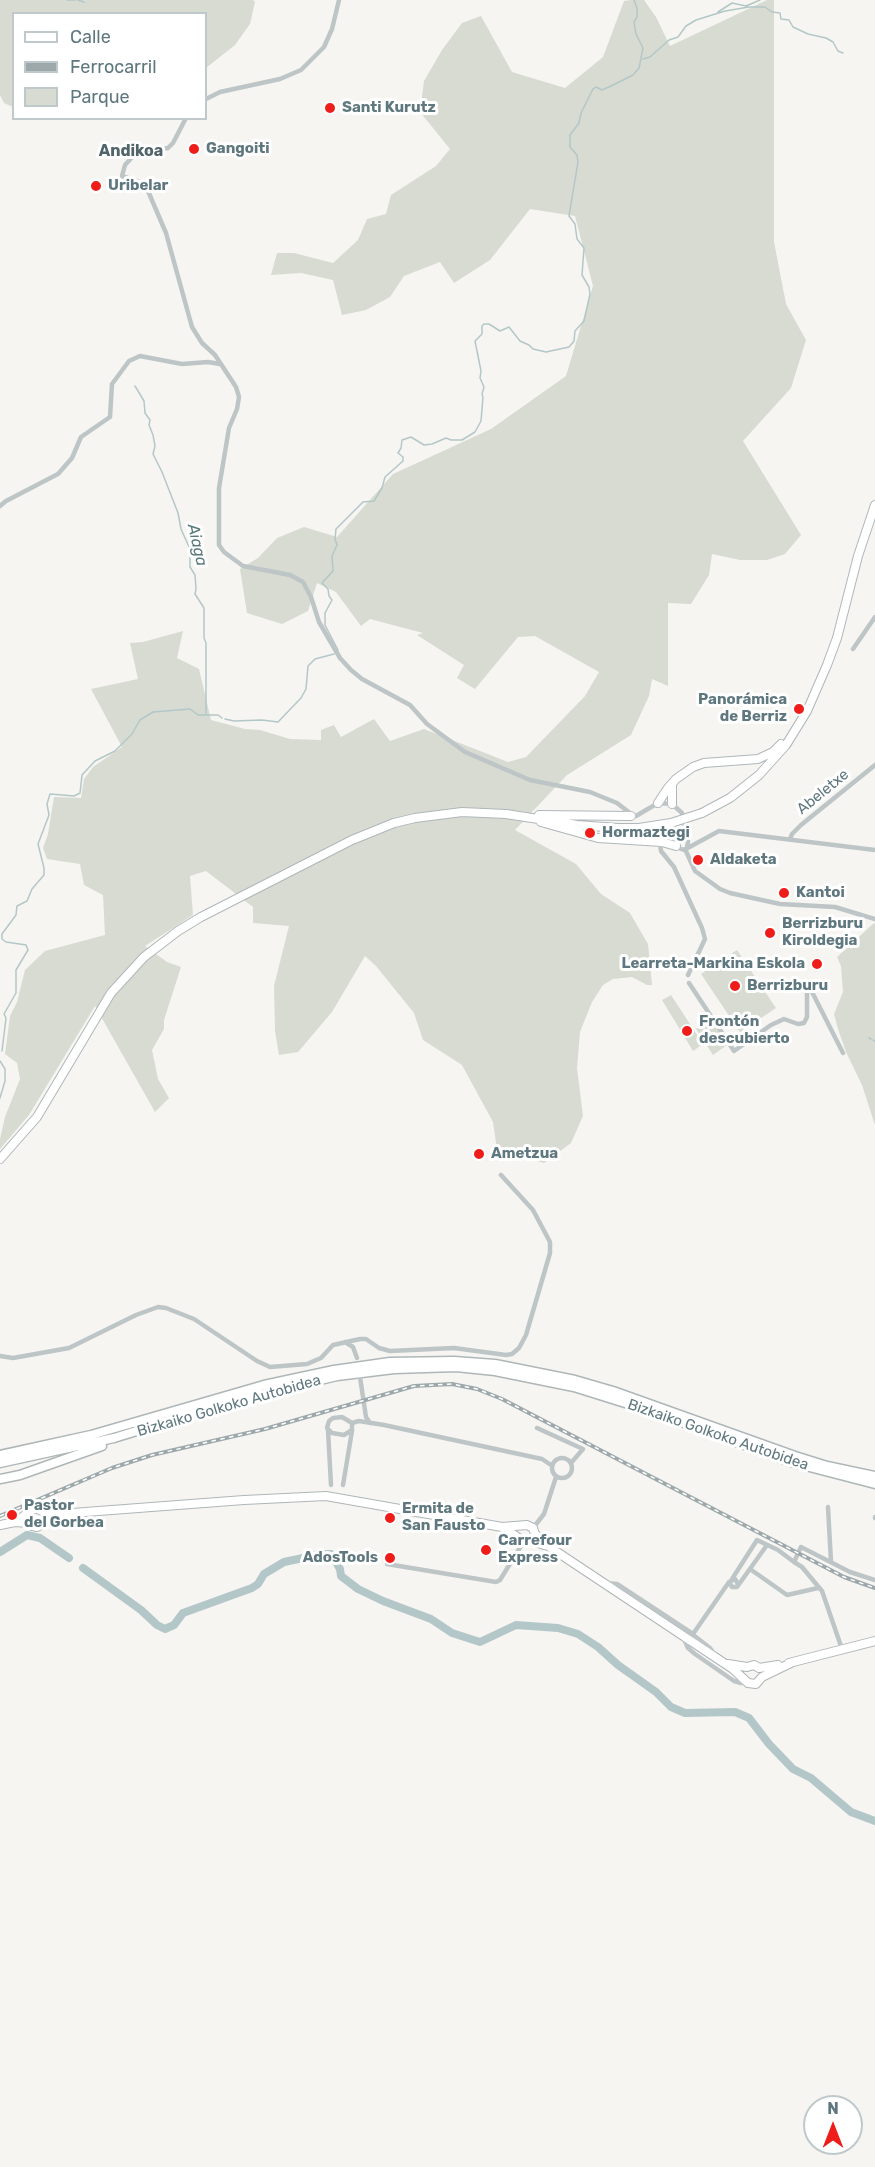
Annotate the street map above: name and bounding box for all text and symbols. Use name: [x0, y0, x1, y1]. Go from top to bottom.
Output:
legend: [12, 12, 207, 120]
text: Calle: [70, 26, 111, 48]
text: Ferrocarril: [70, 56, 157, 78]
text: Parque: [70, 86, 130, 108]
place label: Santi Kurutz: [342, 99, 436, 117]
marker: Santi Kurutz: [323, 101, 337, 115]
place label: Gangoiti: [206, 140, 270, 158]
district label: Andikoa: [99, 141, 163, 161]
marker: Gangoiti: [187, 142, 201, 156]
place label: Uribelar: [108, 177, 168, 195]
marker: Uribelar: [89, 179, 103, 193]
water label: Aiaga: [183, 522, 211, 568]
place label: Panorámica de Berriz: [698, 691, 787, 726]
marker: Panorámica de Berriz: [792, 702, 806, 716]
street label: Abeletxe: [793, 766, 853, 818]
place label: Hormaztegi: [602, 824, 690, 842]
marker: Hormaztegi: [583, 826, 597, 840]
place label: Aldaketa: [710, 851, 777, 869]
marker: Aldaketa: [691, 853, 705, 867]
place label: Kantoi: [796, 884, 845, 902]
marker: Kantoi: [777, 886, 791, 900]
place label: Berrizburu Kiroldegia: [782, 915, 863, 950]
marker: Berrizburu Kiroldegia: [763, 926, 777, 940]
place label: Learreta-Markina Eskola: [622, 955, 805, 973]
marker: Learreta-Markina Eskola: [810, 957, 824, 971]
place label: Berrizburu: [747, 977, 828, 995]
marker: Berrizburu: [728, 979, 742, 993]
place label: Frontón descubierto: [699, 1013, 790, 1048]
marker: Frontón descubierto: [680, 1024, 694, 1038]
place label: Ametzua: [491, 1145, 558, 1163]
marker: Ametzua: [472, 1147, 486, 1161]
street label: Bizkaiko Golkoko Autobidea: [135, 1371, 323, 1441]
street label: Bizkaiko Golkoko Autobidea: [625, 1396, 811, 1474]
place label: Pastor del Gorbea: [24, 1497, 104, 1532]
place label: Ermita de San Fausto: [402, 1500, 485, 1535]
marker: Pastor del Gorbea: [5, 1508, 19, 1522]
marker: Ermita de San Fausto: [383, 1511, 397, 1525]
place label: Carrefour Express: [498, 1532, 572, 1567]
marker: Carrefour Express: [479, 1543, 493, 1557]
place label: AdosTools: [303, 1549, 378, 1567]
marker: AdosTools: [383, 1551, 397, 1565]
north arrow: [803, 2095, 863, 2155]
text: N: [827, 2099, 839, 2118]

